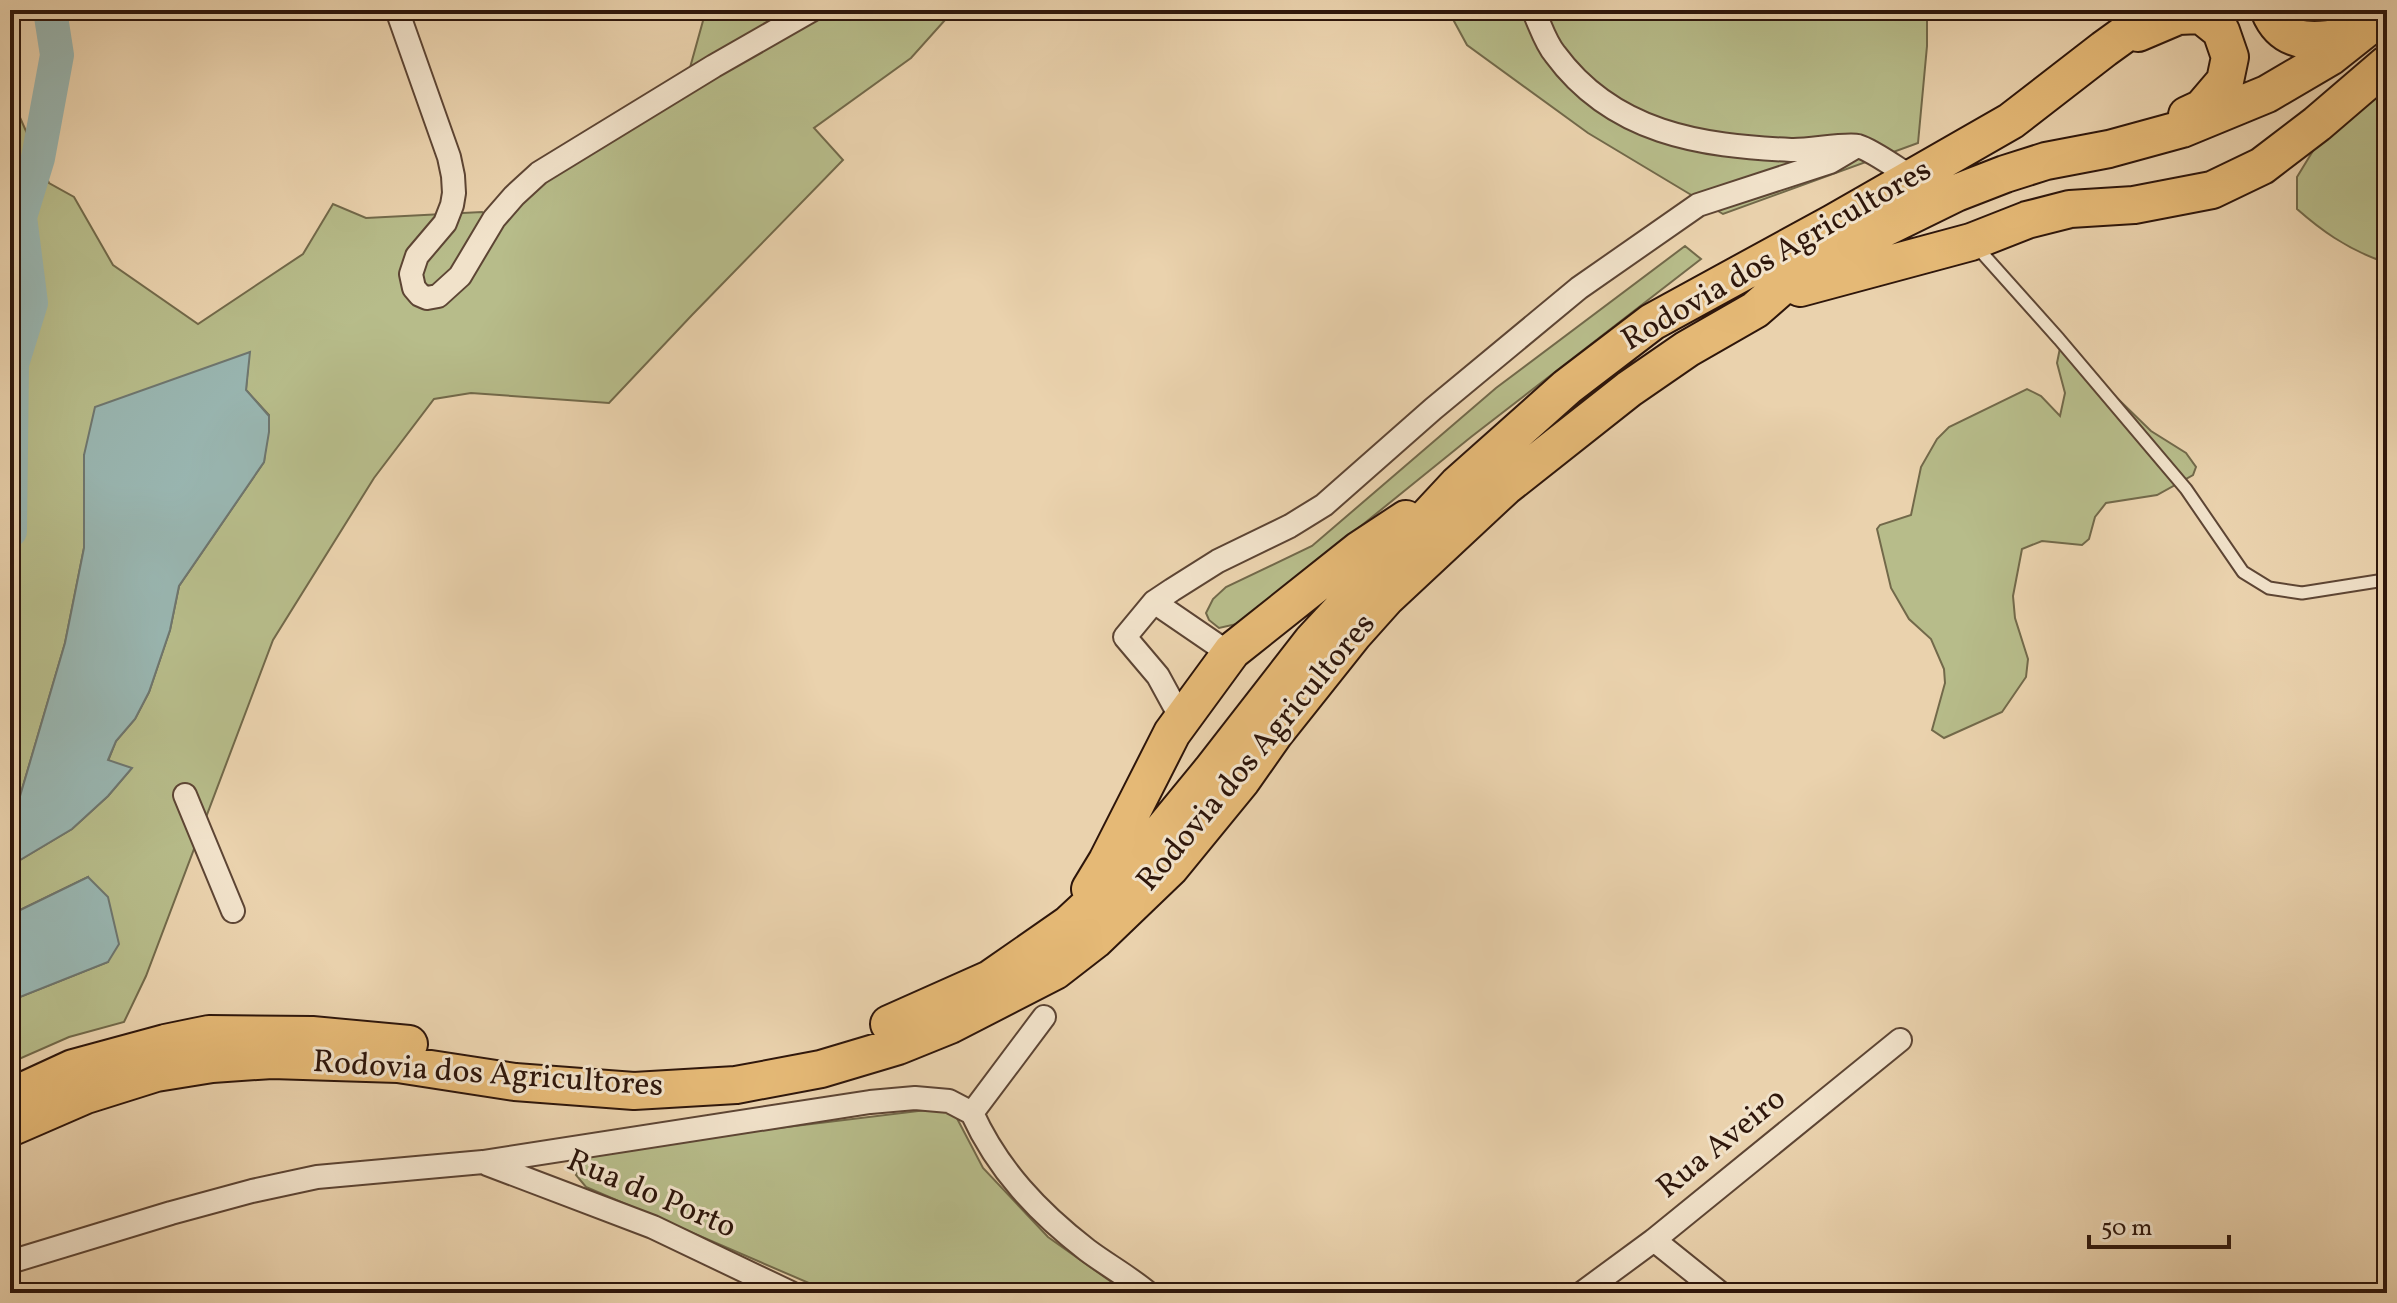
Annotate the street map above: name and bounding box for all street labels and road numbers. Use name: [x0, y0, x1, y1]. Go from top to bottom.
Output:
street label: Rodovia dos Agricultores: [1614, 149, 1940, 363]
street label: Rodovia dos Agricultores: [1127, 604, 1387, 902]
street label: Rodovia dos Agricultores: [311, 1041, 665, 1109]
street label: Rua Aveiro: [1648, 1078, 1796, 1210]
street label: Rua do Porto: [560, 1140, 742, 1250]

